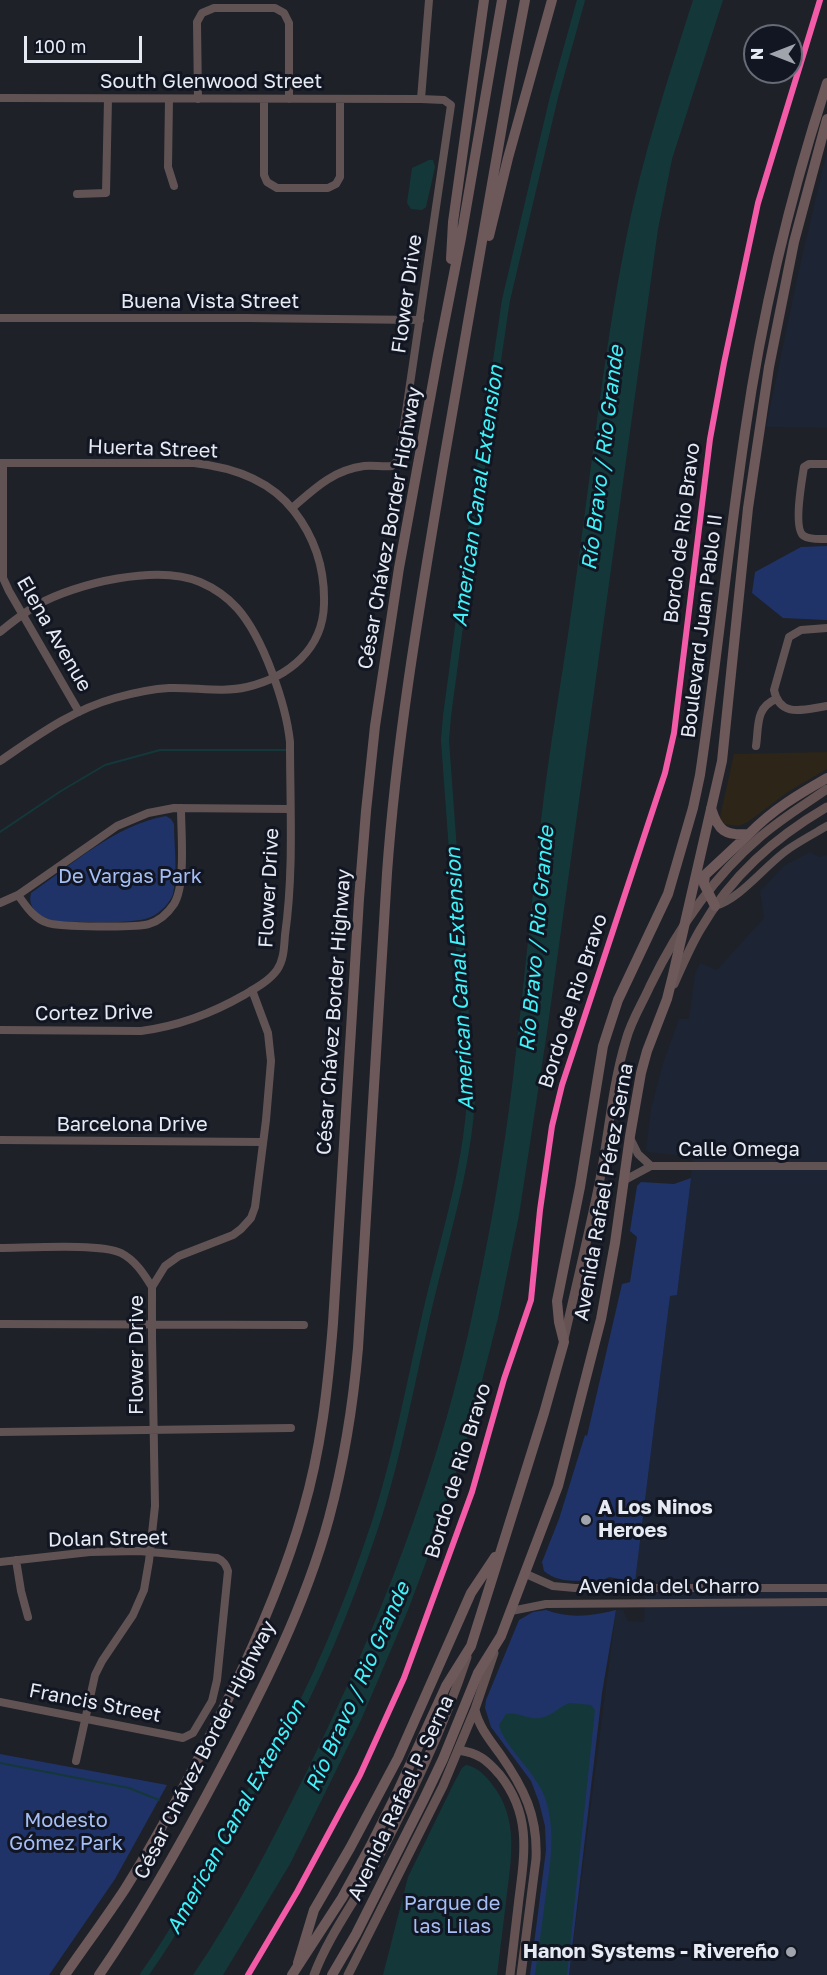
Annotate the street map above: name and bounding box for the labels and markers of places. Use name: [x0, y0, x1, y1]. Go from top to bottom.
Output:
place label: A Los Ninos Heroes: [598, 1496, 713, 1543]
marker: A Los Ninos Heroes: [579, 1513, 593, 1527]
place label: Hanon Systems - Rivereño: [523, 1940, 779, 1964]
marker: Hanon Systems - Rivereño: [784, 1945, 798, 1959]

